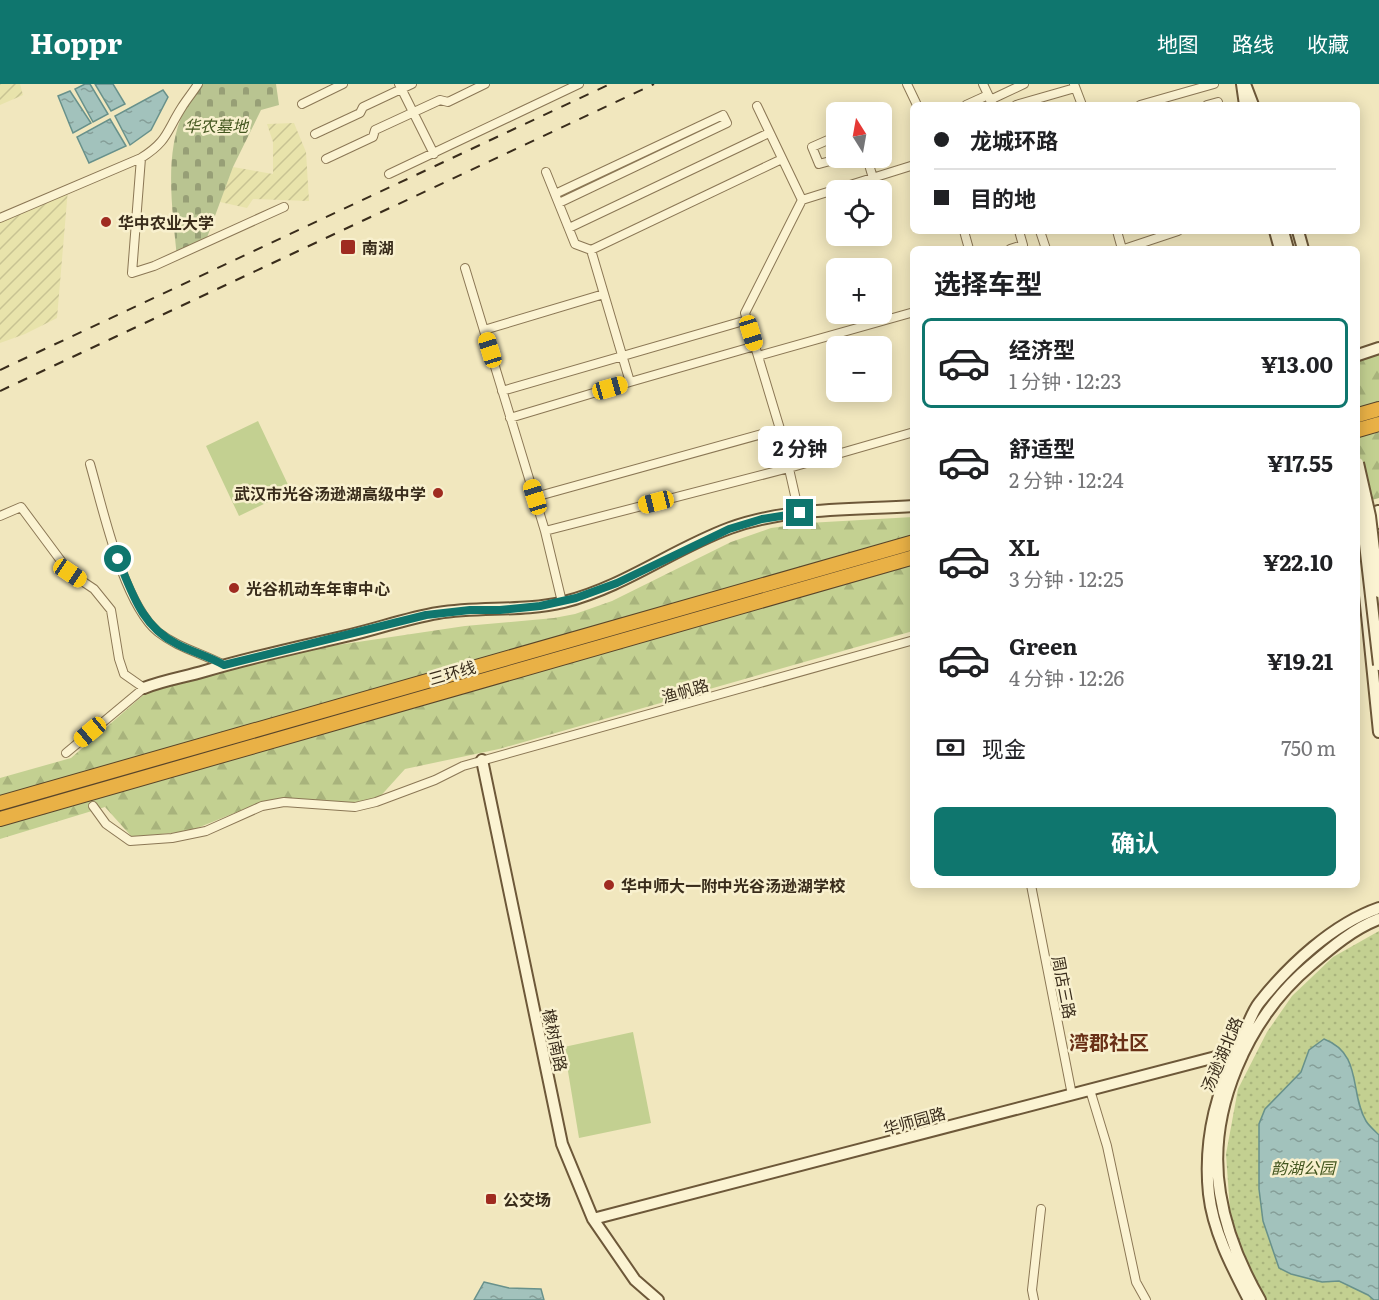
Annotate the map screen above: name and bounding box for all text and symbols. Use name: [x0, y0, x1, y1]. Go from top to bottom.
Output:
text: Hoppr: [30, 21, 122, 63]
text: 地图: [1157, 27, 1199, 58]
text: 路线: [1232, 27, 1274, 58]
text: 收藏: [1307, 27, 1349, 58]
north arrow: [826, 102, 892, 168]
map controls: [826, 102, 892, 402]
park label: 华农墓地: [184, 113, 250, 137]
text: 龙城环路: [970, 123, 1058, 156]
button: locate: [826, 180, 892, 246]
text: 目的地: [970, 181, 1036, 214]
place label: 华中农业大学: [118, 210, 214, 234]
marker: 华中农业大学: [99, 215, 113, 229]
place label: 南湖: [362, 235, 394, 259]
marker: 南湖: [339, 238, 357, 256]
button: +: [826, 258, 892, 324]
text: 选择车型: [934, 262, 1042, 302]
car: [737, 313, 765, 353]
car: [476, 330, 504, 370]
text: 经济型: [1009, 332, 1075, 365]
button: −: [826, 336, 892, 402]
icon: car: [937, 336, 991, 390]
text: ¥13.00: [1261, 347, 1333, 380]
text: 1 分钟 · 12:23: [1009, 365, 1122, 395]
car: [590, 374, 630, 402]
callout: 2 分钟: [758, 426, 842, 468]
text: 舒适型: [1009, 431, 1075, 464]
text: 2 分钟: [773, 432, 827, 462]
icon: car: [937, 435, 991, 489]
text: ¥17.55: [1267, 446, 1333, 479]
text: 2 分钟 · 12:24: [1009, 464, 1124, 494]
car: [521, 477, 549, 517]
place label: 武汉市光谷汤逊湖高级中学: [234, 481, 426, 505]
marker: 武汉市光谷汤逊湖高级中学: [431, 486, 445, 500]
car: [636, 489, 676, 515]
route end: [786, 499, 813, 526]
text: XL: [1009, 530, 1040, 563]
icon: car: [937, 534, 991, 588]
route start: [104, 545, 131, 572]
text: ¥22.10: [1263, 545, 1333, 578]
car: [50, 555, 90, 591]
text: 3 分钟 · 12:25: [1009, 563, 1124, 593]
place label: 光谷机动车年审中心: [246, 576, 390, 600]
marker: 光谷机动车年审中心: [227, 581, 241, 595]
text: Green: [1009, 629, 1078, 662]
icon: car: [937, 633, 991, 687]
text: ¥19.21: [1267, 644, 1333, 677]
street label: 三环线: [426, 654, 478, 690]
text: 4 分钟 · 12:26: [1009, 662, 1124, 692]
street label: 渔帆路: [659, 672, 711, 708]
car: [70, 714, 110, 750]
icon: cash: [934, 731, 967, 764]
text: 现金: [982, 731, 1026, 764]
text: 750 m: [1281, 732, 1336, 762]
button: 确认: [934, 807, 1336, 876]
place label: 华中师大一附中光谷汤逊湖学校: [621, 873, 846, 897]
marker: 华中师大一附中光谷汤逊湖学校: [602, 878, 616, 892]
street label: 周店三路: [1047, 953, 1083, 1021]
street label: 橡树南路: [538, 1006, 574, 1074]
street label: 汤逊湖北路: [1194, 1012, 1248, 1096]
district label: 湾郡社区: [1069, 1026, 1149, 1056]
street label: 华师园路: [880, 1100, 948, 1140]
park label: 韵湖公园: [1271, 1155, 1337, 1179]
place label: 公交场: [503, 1187, 551, 1211]
marker: 公交场: [484, 1192, 498, 1206]

